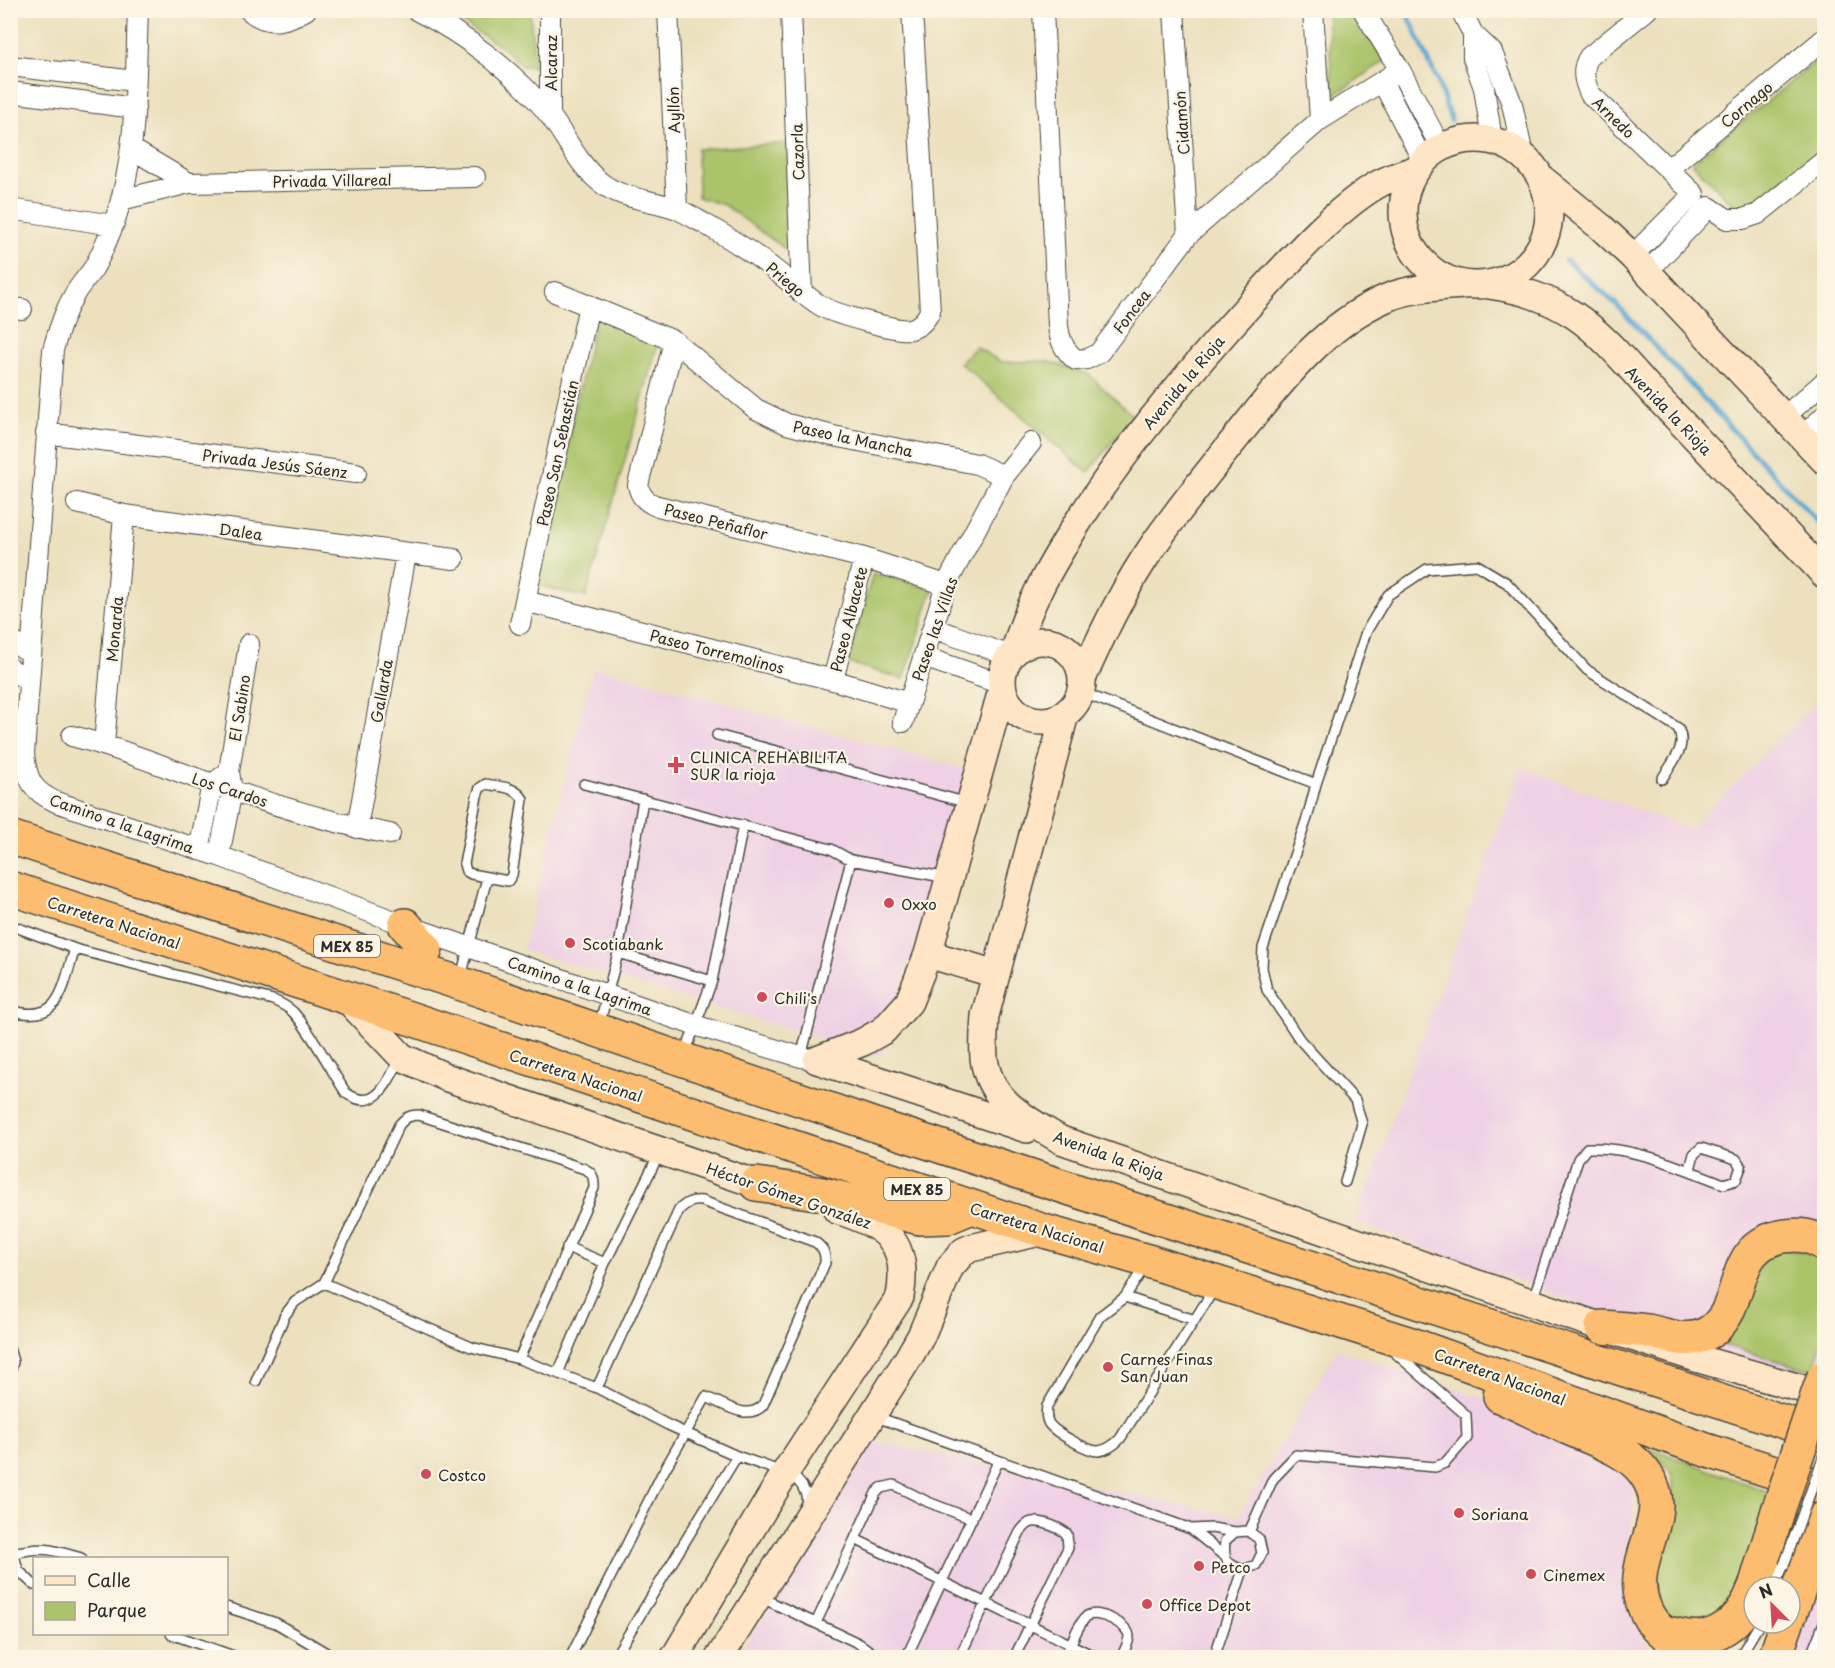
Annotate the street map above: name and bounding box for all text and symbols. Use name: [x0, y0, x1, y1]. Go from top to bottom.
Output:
street label: Alcaraz: [539, 35, 562, 91]
street label: Cornago: [1715, 75, 1777, 133]
street label: Ayllón: [661, 86, 685, 134]
street label: Cidamón: [1167, 90, 1195, 156]
street label: Arnedo: [1587, 91, 1641, 143]
street label: Cazorla: [784, 123, 809, 181]
street label: Privada Villareal: [272, 167, 392, 193]
street label: Priego: [762, 256, 810, 302]
street label: Foncea: [1107, 283, 1156, 338]
street label: Avenida la Rioja: [1137, 330, 1230, 434]
street label: Avenida la Rioja: [1620, 360, 1718, 460]
street label: Paseo San Sebastián: [530, 378, 584, 528]
street label: Paseo la Mancha: [791, 414, 916, 462]
street label: Privada Jesús Sáenz: [201, 443, 349, 483]
street label: Paseo Peñaflor: [662, 497, 770, 545]
street label: Dalea: [218, 517, 265, 546]
street label: Paseo Albacete: [824, 564, 872, 674]
street label: Paseo las Villas: [905, 574, 963, 684]
street label: Monarda: [100, 595, 128, 663]
street label: Paseo Torremolinos: [647, 623, 787, 679]
street label: Gallarda: [364, 657, 398, 725]
street label: El Sabino: [222, 673, 256, 743]
place label: CLINICA REHABILITA SUR la rioja: [690, 745, 847, 785]
marker: CLINICA REHABILITA SUR la rioja: [667, 756, 685, 774]
street label: Los Cardos: [189, 766, 271, 812]
street label: Camino a la Lagrima: [47, 787, 198, 859]
street label: Carretera Nacional: [45, 890, 183, 954]
place label: Oxxo: [901, 892, 937, 915]
marker: Oxxo: [882, 896, 896, 910]
place label: Scotiabank: [582, 932, 663, 955]
road number: MEX 85: [314, 935, 380, 957]
marker: Scotiabank: [563, 936, 577, 950]
street label: Camino a la Lagrima: [505, 949, 656, 1021]
place label: Chili's: [774, 986, 817, 1009]
marker: Chili's: [755, 990, 769, 1004]
street label: Carretera Nacional: [507, 1043, 645, 1107]
street label: Avenida la Rioja: [1050, 1124, 1168, 1186]
street label: Héctor Gómez González: [703, 1156, 875, 1234]
road number: MEX 85: [884, 1178, 950, 1200]
street label: Carretera Nacional: [967, 1196, 1107, 1258]
street label: Carretera Nacional: [1431, 1341, 1569, 1411]
place label: Carnes Finas San Juan: [1120, 1347, 1213, 1387]
marker: Carnes Finas San Juan: [1101, 1360, 1115, 1374]
place label: Costco: [438, 1463, 486, 1486]
marker: Costco: [419, 1467, 433, 1481]
place label: Soriana: [1471, 1502, 1529, 1525]
marker: Soriana: [1452, 1506, 1466, 1520]
place label: Petco: [1211, 1555, 1251, 1578]
legend: [33, 1557, 228, 1635]
marker: Petco: [1192, 1559, 1206, 1573]
place label: Cinemex: [1543, 1563, 1605, 1586]
text: Calle: [87, 1566, 131, 1593]
marker: Cinemex: [1524, 1567, 1538, 1581]
north arrow: [1742, 1575, 1802, 1635]
text: N: [1755, 1577, 1776, 1604]
place label: Office Depot: [1159, 1593, 1251, 1616]
text: Parque: [87, 1596, 147, 1623]
marker: Office Depot: [1140, 1597, 1154, 1611]

